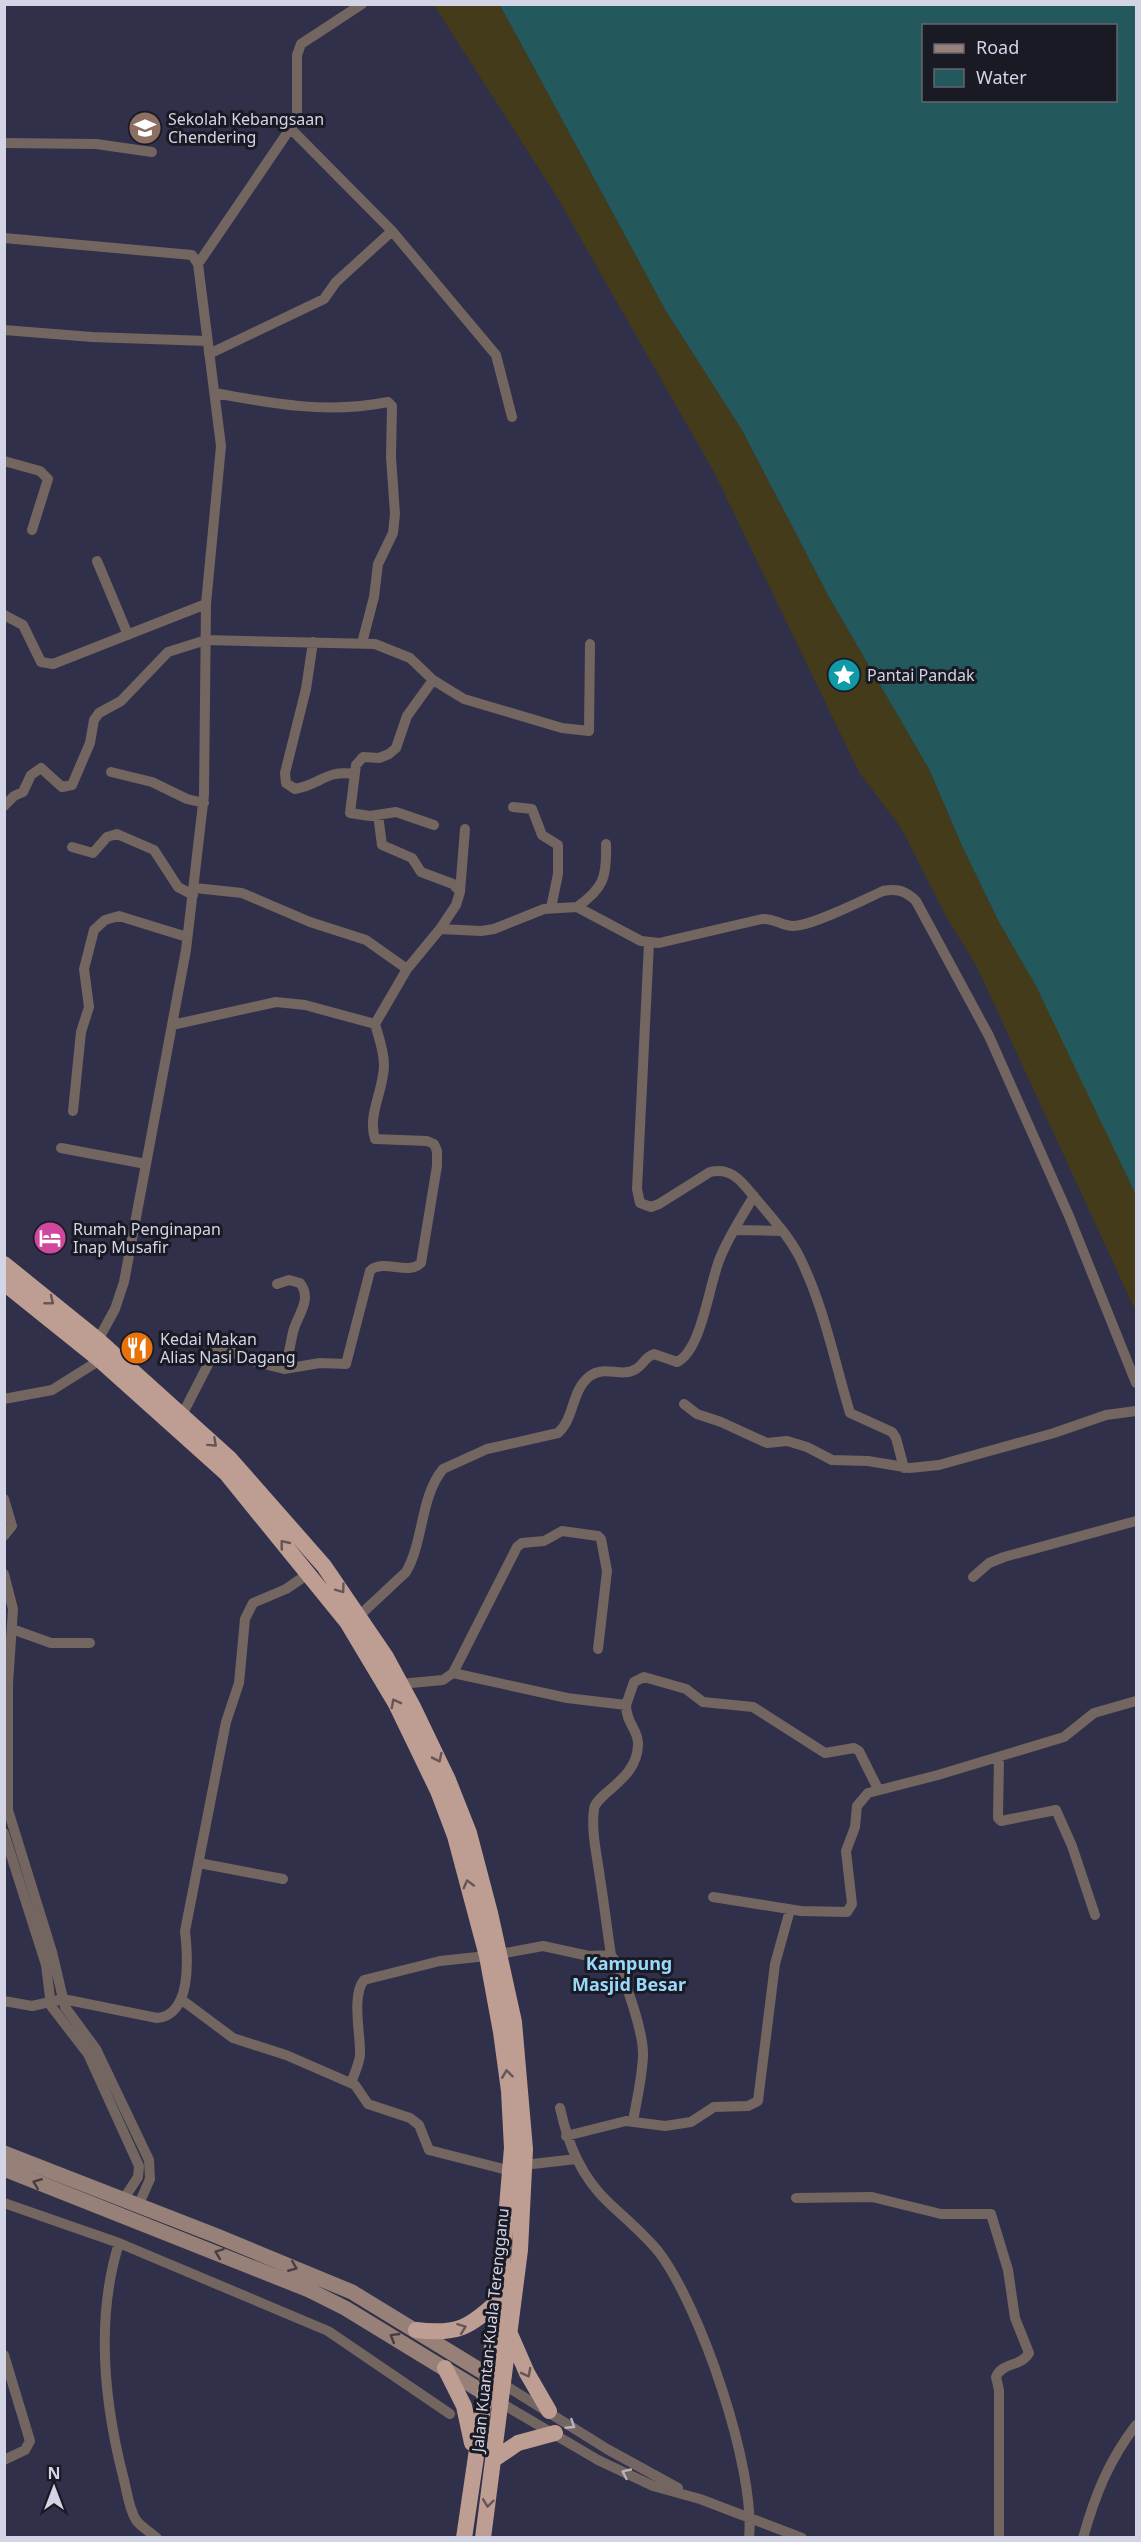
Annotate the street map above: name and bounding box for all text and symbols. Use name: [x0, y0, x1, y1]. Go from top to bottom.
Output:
legend: [922, 24, 1117, 102]
text: Road: [976, 35, 1019, 59]
text: Water: [976, 65, 1027, 89]
place label: Sekolah Kebangsaan Chendering: [168, 108, 324, 148]
school or university icon: Sekolah Kebangsaan Chendering: [127, 110, 163, 146]
place icon: Pantai Pandak: [826, 657, 862, 693]
place label: Pantai Pandak: [867, 664, 975, 686]
place label: Rumah Penginapan Inap Musafir: [73, 1218, 221, 1258]
hotel icon: Rumah Penginapan Inap Musafir: [32, 1220, 68, 1256]
one-way arrow: [43, 1293, 54, 1304]
place label: Kedai Makan Alias Nasi Dagang: [160, 1328, 296, 1368]
restaurant icon: Kedai Makan Alias Nasi Dagang: [119, 1330, 155, 1366]
one-way arrow: [206, 1436, 216, 1447]
one-way arrow: [280, 1540, 291, 1551]
one-way arrow: [334, 1583, 345, 1594]
one-way arrow: [391, 1699, 402, 1710]
one-way arrow: [430, 1752, 442, 1763]
one-way arrow: [463, 1879, 475, 1890]
district label: Kampung Masjid Besar: [572, 1951, 686, 1996]
one-way arrow: [501, 2070, 514, 2079]
one-way arrow: [33, 2178, 44, 2190]
street label: Jalan Kuantan-Kuala Terengganu: [466, 2207, 514, 2455]
one-way arrow: [214, 2248, 225, 2260]
one-way arrow: [287, 2260, 298, 2272]
one-way arrow: [456, 2322, 466, 2335]
one-way arrow: [390, 2333, 400, 2345]
one-way arrow: [520, 2367, 531, 2377]
one-way arrow: [565, 2418, 575, 2430]
north arrow: [24, 2458, 84, 2518]
text: N: [47, 2462, 61, 2484]
one-way arrow: [621, 2468, 632, 2480]
one-way arrow: [482, 2498, 495, 2507]

